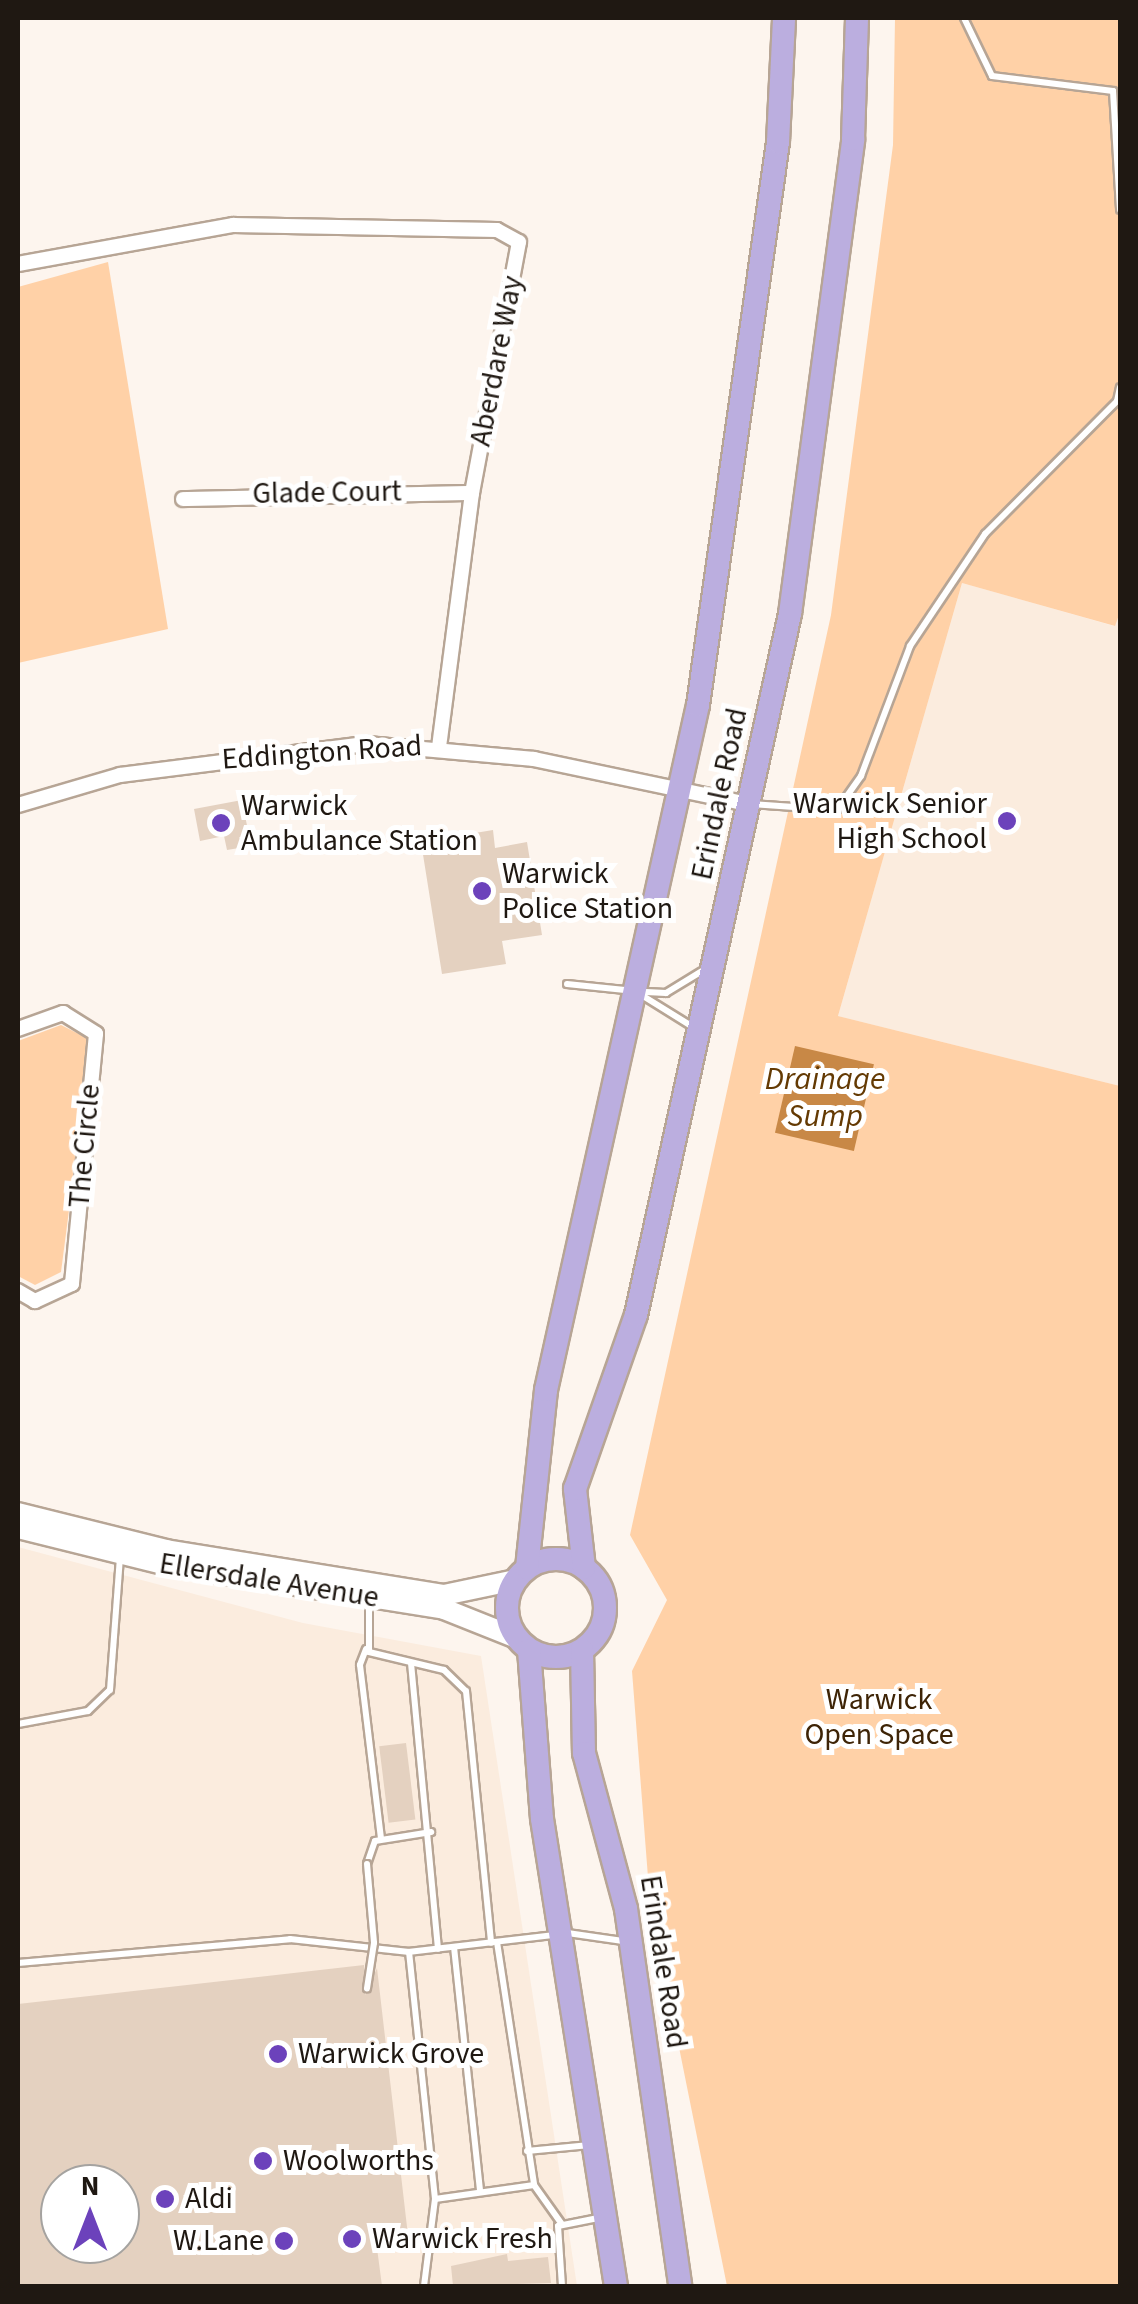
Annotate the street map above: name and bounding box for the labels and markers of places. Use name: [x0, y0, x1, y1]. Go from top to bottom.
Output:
place label: Warwick Senior High School: [793, 786, 987, 856]
place label: Warwick Ambulance Station: [241, 788, 478, 858]
marker: Warwick Senior High School: [996, 810, 1018, 832]
marker: Warwick Ambulance Station: [210, 812, 232, 834]
place label: Warwick Police Station: [502, 856, 673, 926]
marker: Warwick Police Station: [471, 880, 493, 902]
place label: Warwick Grove: [298, 2036, 484, 2072]
marker: Warwick Grove: [267, 2043, 289, 2065]
place label: Woolworths: [283, 2143, 434, 2179]
marker: Woolworths: [252, 2150, 274, 2172]
place label: Aldi: [185, 2181, 233, 2217]
marker: Aldi: [154, 2188, 176, 2210]
place label: Warwick Fresh: [372, 2221, 553, 2257]
place label: W.Lane: [173, 2223, 264, 2259]
marker: Warwick Fresh: [341, 2228, 363, 2250]
marker: W.Lane: [273, 2230, 295, 2252]

